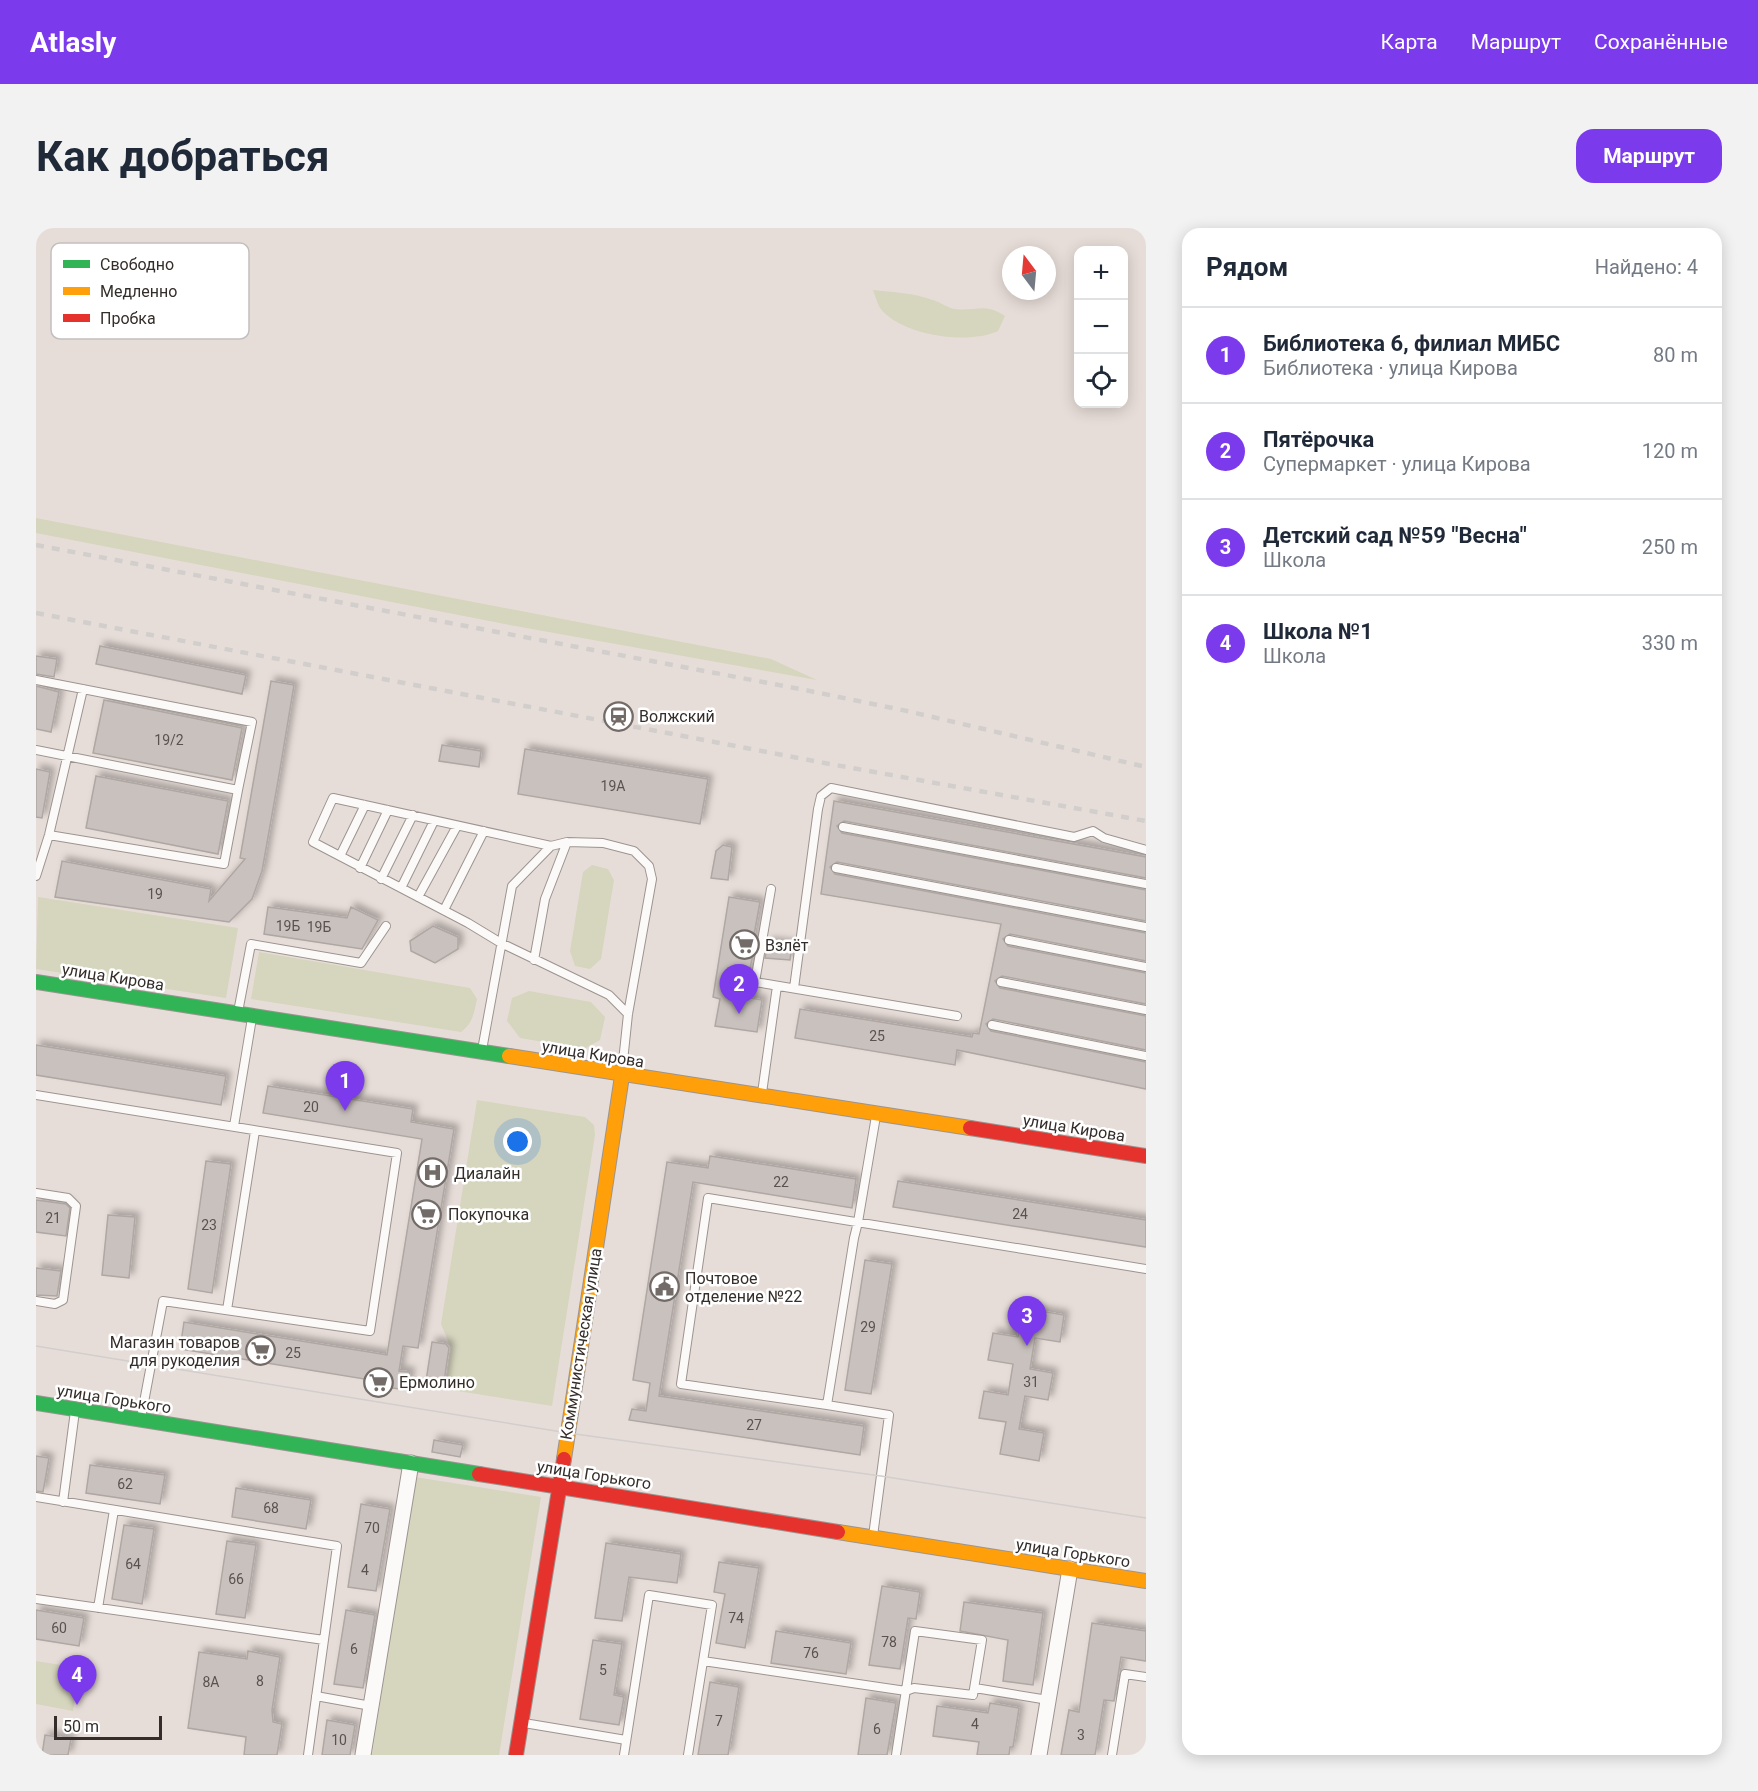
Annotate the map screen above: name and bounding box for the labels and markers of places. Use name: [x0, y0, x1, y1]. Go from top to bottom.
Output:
station icon: Волжский: [602, 700, 634, 732]
place label: Волжский: [639, 707, 715, 726]
supermarket icon: Взлёт: [728, 929, 760, 961]
place label: Взлёт: [765, 936, 809, 955]
pin: 2: [720, 964, 758, 1014]
pin: 1: [326, 1062, 364, 1111]
hospital icon: Диалайн: [417, 1157, 449, 1189]
place label: Диалайн: [454, 1164, 520, 1183]
supermarket icon: Покупочка: [411, 1198, 443, 1230]
place label: Покупочка: [448, 1205, 529, 1224]
place label: Почтовое отделение №22: [685, 1269, 802, 1306]
public building icon: Почтовое отделение №22: [648, 1271, 680, 1303]
pin: 3: [1008, 1296, 1046, 1346]
place label: Магазин товаров для рукоделия: [110, 1333, 240, 1370]
supermarket icon: Магазин товаров для рукоделия: [245, 1335, 277, 1367]
supermarket icon: Ермолино: [362, 1366, 394, 1398]
place label: Ермолино: [399, 1373, 475, 1392]
pin: 4: [58, 1656, 96, 1705]

